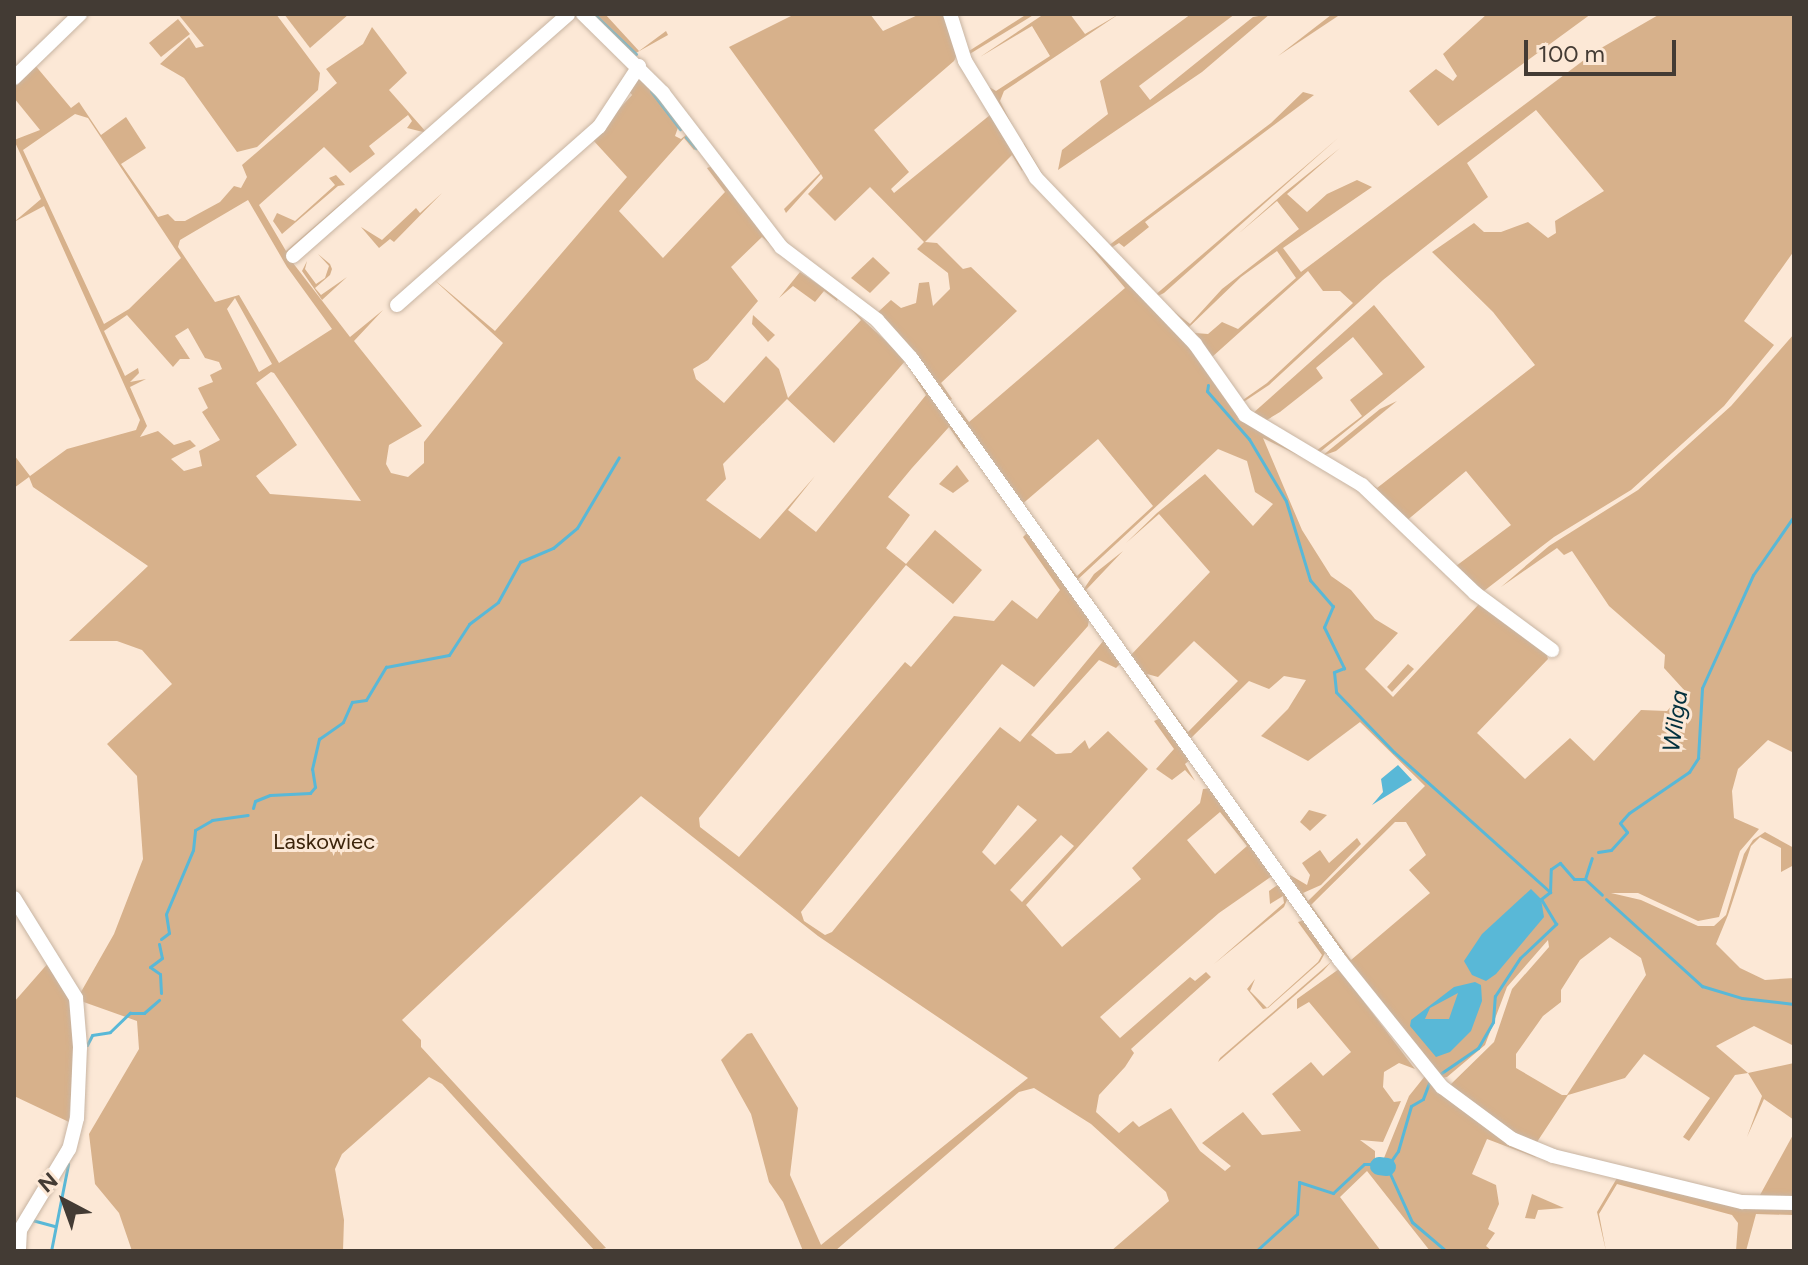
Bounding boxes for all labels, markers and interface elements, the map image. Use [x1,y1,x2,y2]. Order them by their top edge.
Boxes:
scale bar [1528,24,1680,74]
text: 100 m [1538,39,1605,68]
water label: Wilga [1656,688,1694,754]
park label: Laskowiec [273,829,375,855]
north arrow [24,1161,104,1241]
text: N [33,1167,63,1198]

